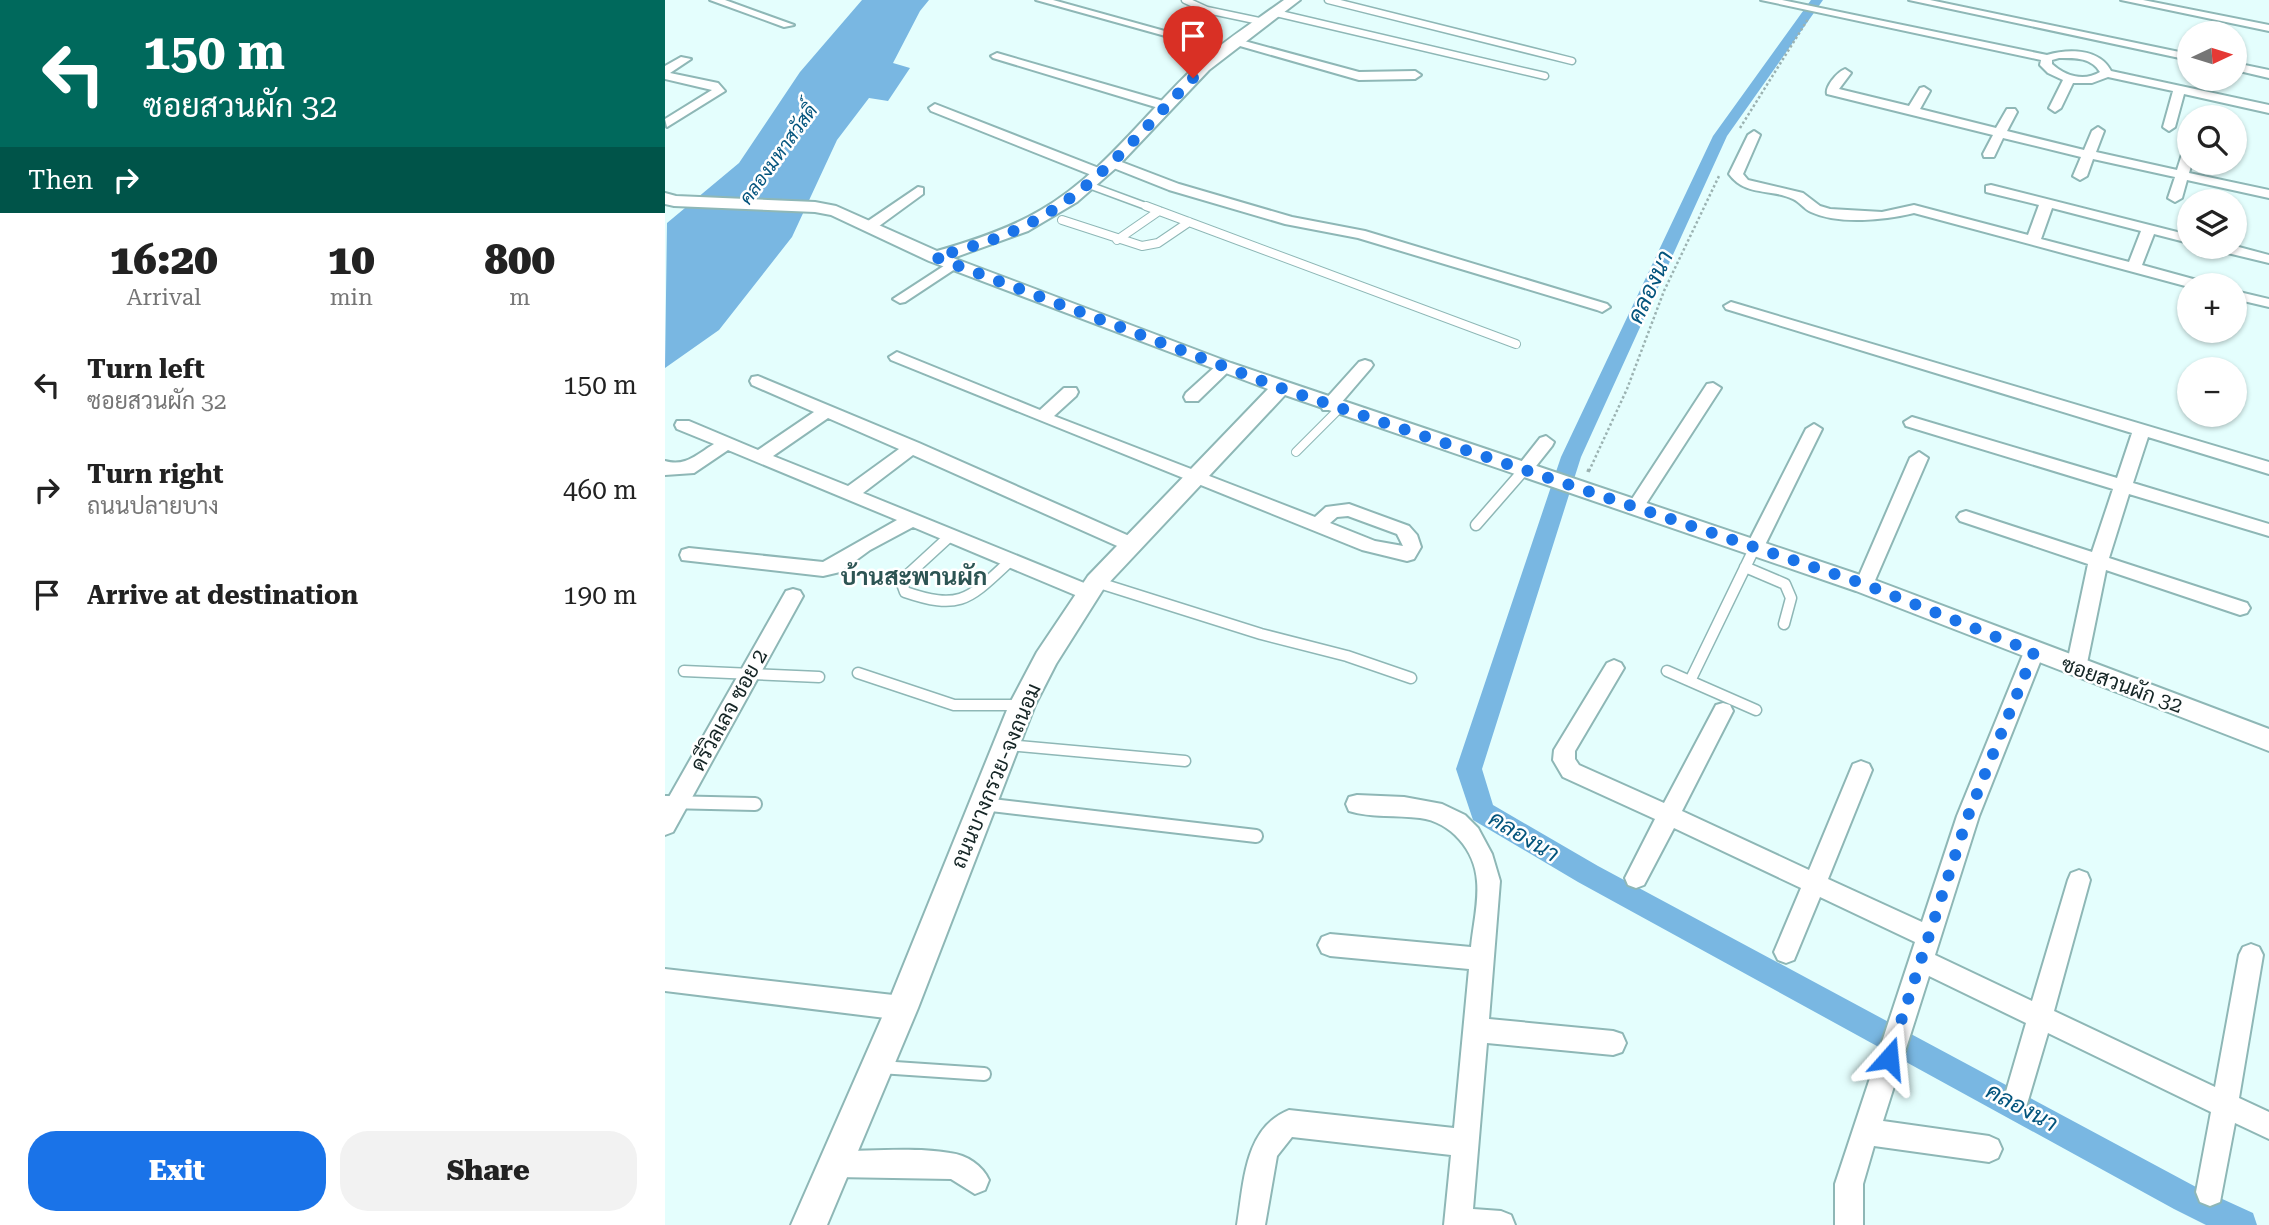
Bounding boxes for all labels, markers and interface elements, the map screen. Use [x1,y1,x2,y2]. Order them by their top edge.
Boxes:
pin [1163,6,1223,78]
icon: arrive [1174,17,1212,55]
north arrow [2177,21,2247,91]
map controls [2177,21,2247,427]
text: 150 m [143,24,285,81]
icon: left [28,28,119,119]
text: ซอยสวนผัก 32 [143,87,337,125]
water label: คลองมหาสวัสดิ์ [729,93,825,209]
button: search [2177,105,2247,175]
icon: right [107,161,145,199]
text: Then [28,165,93,195]
button: layers [2177,189,2247,259]
text: 16:20 [110,235,218,284]
text: 10 [328,235,375,284]
text: 800 [485,235,555,284]
water label: คลองนา [1622,247,1679,328]
button: + [2177,273,2247,343]
text: Arrival [126,284,201,311]
text: min [330,284,373,311]
text: m [509,284,530,311]
text: Turn left [87,354,205,384]
button: − [2177,357,2247,427]
icon: left [28,366,66,404]
text: 150 m [563,370,637,400]
text: ซอยสวนผัก 32 [87,388,227,415]
text: Turn right [87,459,223,489]
icon: right [28,471,66,509]
text: 460 m [563,475,637,505]
text: ถนนปลายบาง [87,493,219,520]
district label: บ้านสะพานผัก [841,561,987,591]
icon: arrive [28,576,66,614]
text: Arrive at destination [87,580,358,610]
text: 190 m [563,580,637,610]
street label: ดรีวิลเลจ ซอย 2 [685,644,772,775]
street label: ซอยสวนผัก 32 [2058,652,2186,718]
street label: ถนนบางกรวย-จงถนอม [946,680,1046,872]
water label: คลองนา [1484,805,1564,868]
position arrow [1852,1021,1926,1095]
water label: คลองนา [1981,1077,2062,1137]
button: Exit [28,1131,326,1211]
button: Share [340,1131,637,1211]

